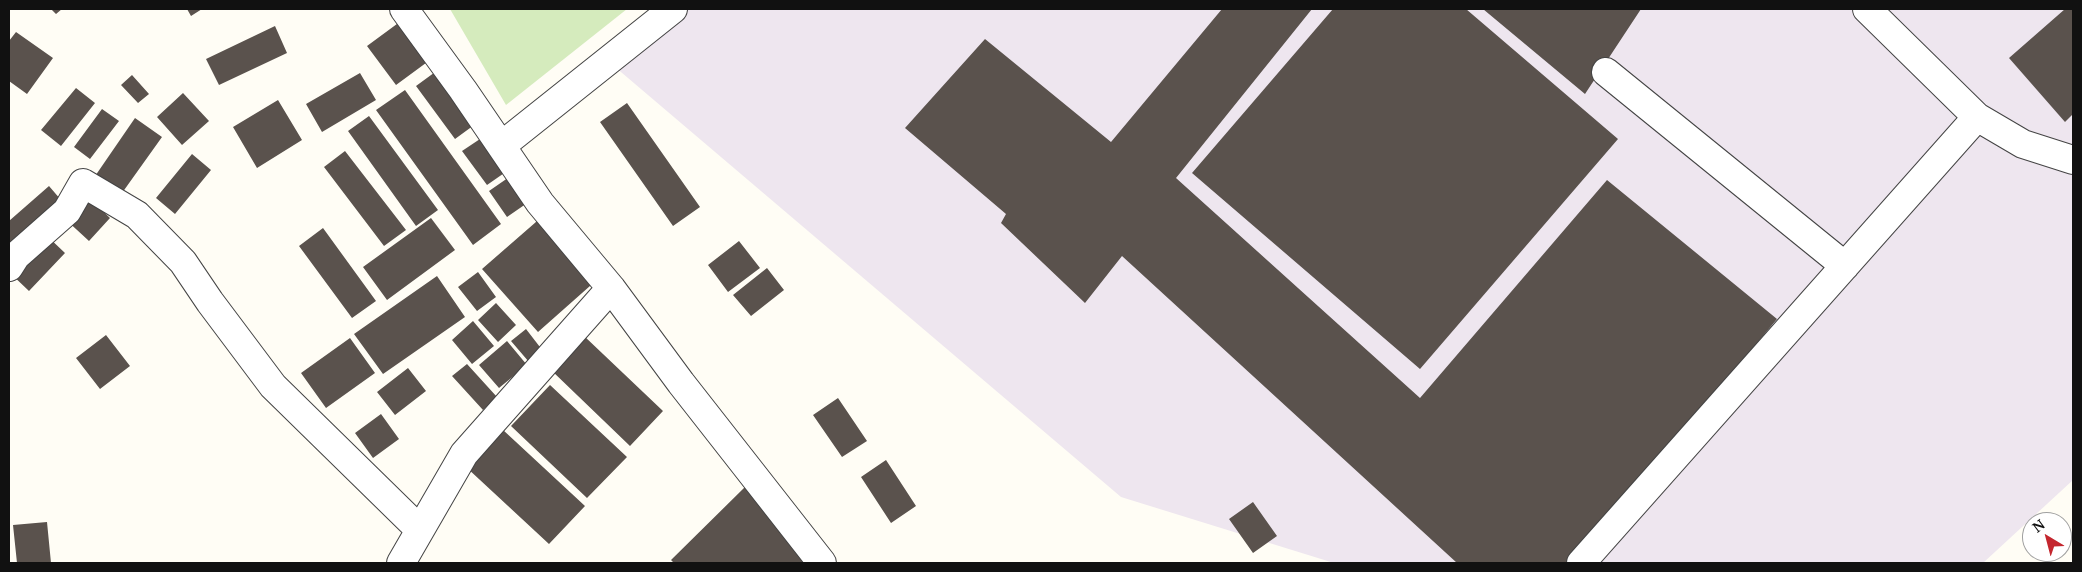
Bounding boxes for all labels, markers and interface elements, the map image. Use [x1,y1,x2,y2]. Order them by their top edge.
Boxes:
north arrow [2022,512,2072,562]
text: N [2028,515,2048,536]

